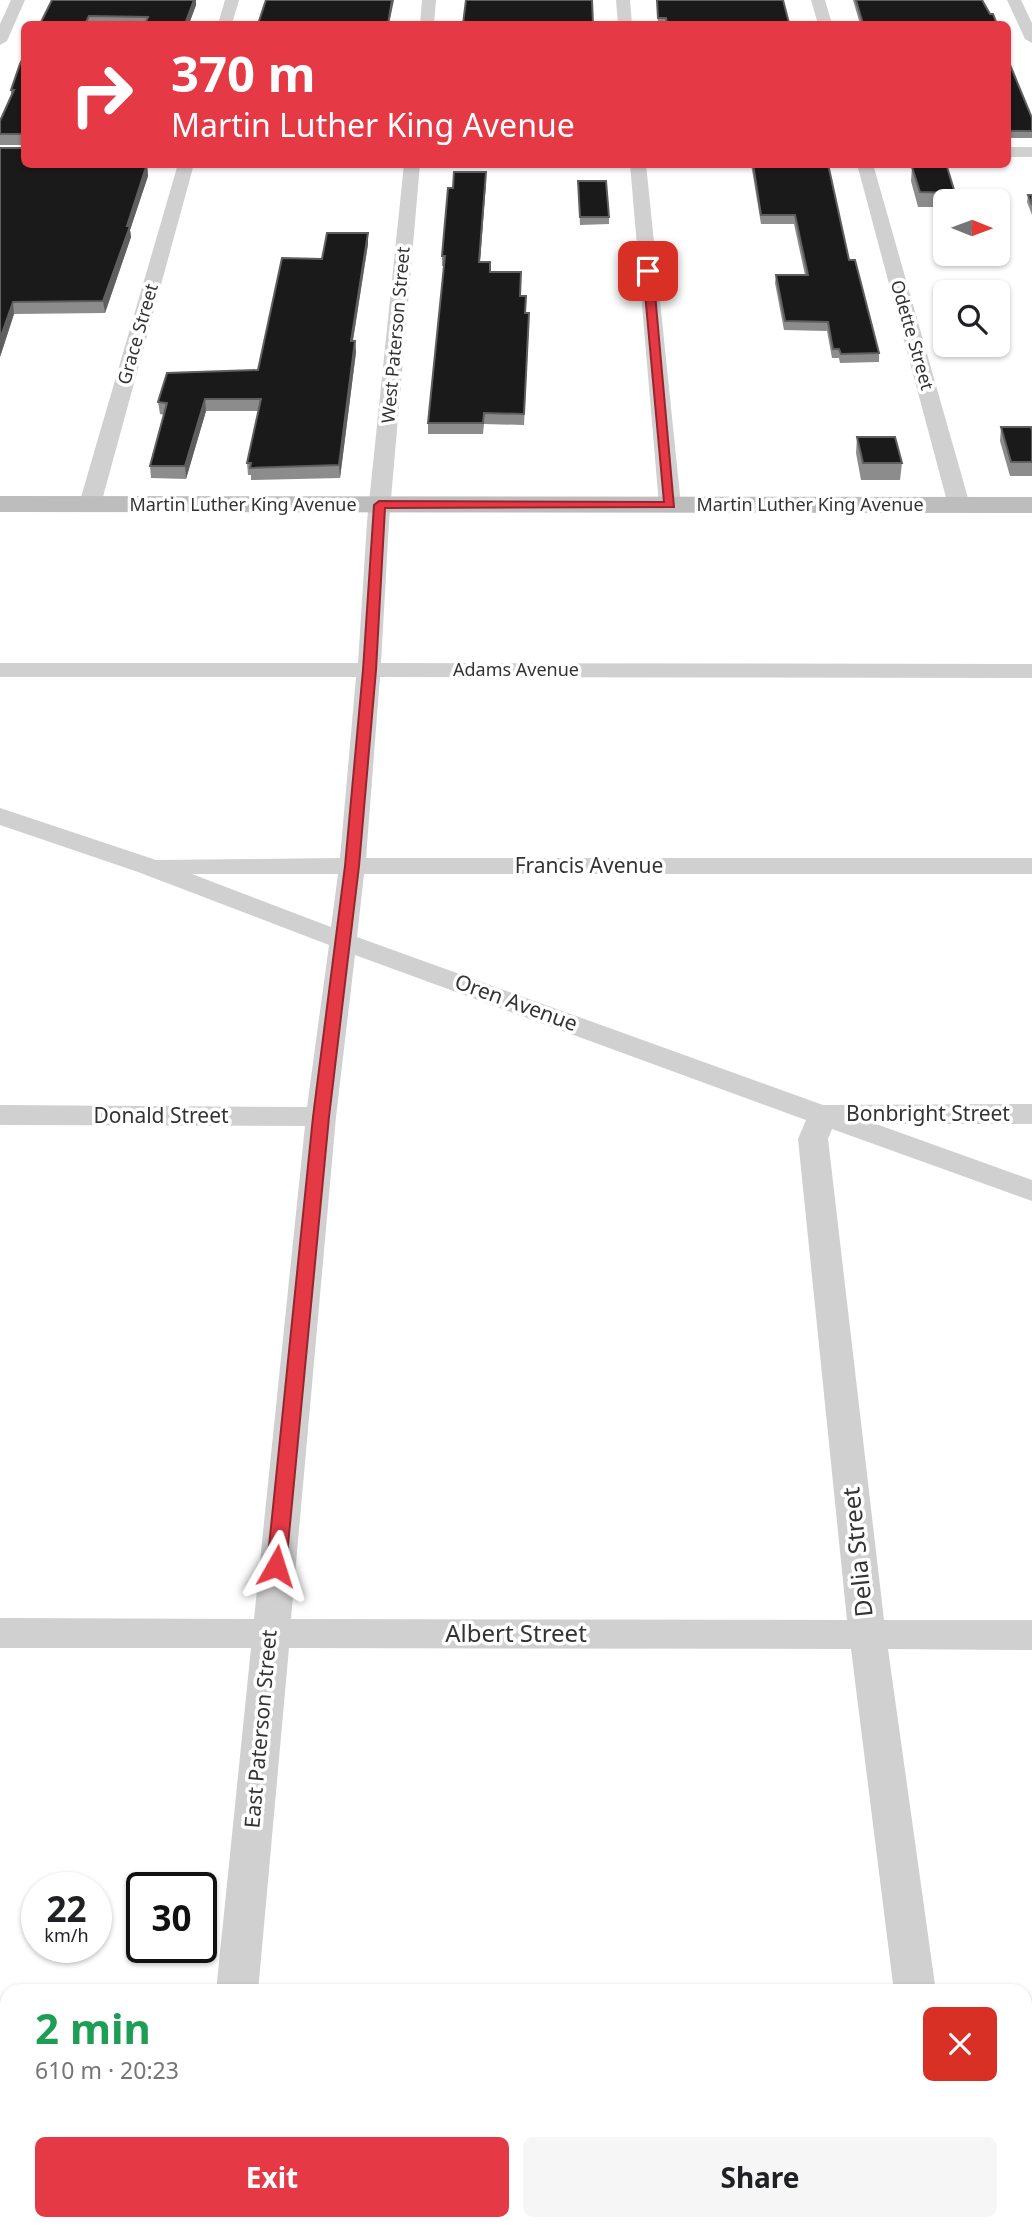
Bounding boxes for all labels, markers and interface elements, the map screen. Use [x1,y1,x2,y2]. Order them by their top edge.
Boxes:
text: 370 m [171,40,316,106]
icon: right [56,49,147,140]
text: Martin Luther King Avenue [171,103,575,146]
north arrow [933,189,1010,266]
map controls [933,189,1010,357]
pin [618,241,678,301]
street label: West Paterson Street [375,245,415,424]
icon: arrive [629,252,667,290]
street label: Odette Street [886,277,940,393]
street label: Grace Street [111,280,163,387]
button: search [933,280,1010,357]
street label: Martin Luther King Avenue [129,492,357,516]
street label: Martin Luther King Avenue [696,492,924,516]
street label: Adams Avenue [453,657,579,681]
street label: Francis Avenue [515,851,663,879]
street label: Oren Avenue [451,967,582,1037]
street label: Bonbright Street [846,1099,1010,1127]
street label: Donald Street [93,1101,229,1129]
street label: Delia Street [833,1485,880,1619]
position arrow [239,1529,313,1603]
street label: Albert Street [445,1616,587,1649]
street label: East Paterson Street [237,1628,283,1829]
speed limit sign: 30 [126,1872,217,1963]
text: 22 [46,1885,87,1932]
text: km/h [44,1923,89,1947]
text: 2 min [35,1999,151,2056]
button: close [923,2007,997,2081]
text: 610 m · 20:23 [35,2054,179,2086]
button: Exit [35,2137,509,2217]
button: Share [523,2137,997,2217]

